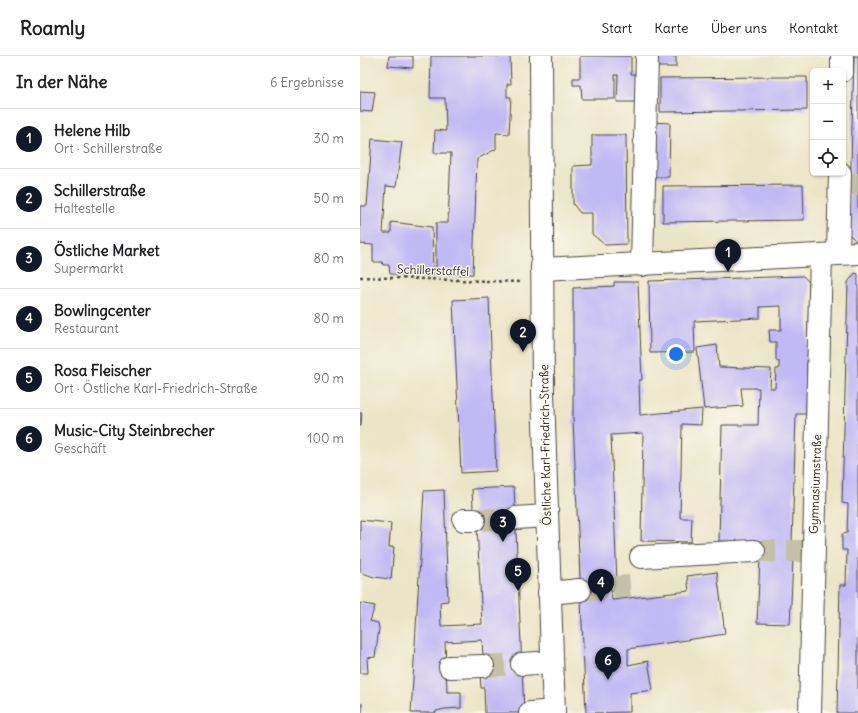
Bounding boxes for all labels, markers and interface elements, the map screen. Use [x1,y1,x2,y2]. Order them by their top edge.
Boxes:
text: Roamly [20,16,85,40]
text: Start [602,19,632,37]
text: Karte [654,19,689,37]
text: Über uns [711,19,767,37]
text: Kontakt [789,19,838,37]
map controls [810,68,846,176]
button: + [810,68,846,104]
text: In der Nähe [16,71,108,93]
text: 6 Ergebnisse [270,74,344,91]
button: − [810,104,846,140]
text: Helene Hilb [54,121,130,140]
text: 1 [26,130,32,147]
text: 30 m [314,130,344,147]
text: Ort · Schillerstraße [54,140,162,157]
button: locate [810,140,846,176]
text: Schillerstraße [54,181,146,200]
text: 2 [25,190,33,207]
text: 50 m [313,190,344,207]
text: Haltestelle [54,200,115,217]
pin: 1 [715,239,741,272]
text: Östliche Market [54,241,160,260]
text: 3 [25,250,33,267]
text: 80 m [313,250,344,267]
text: Supermarkt [54,260,124,277]
street label: Schillerstaffel [397,261,469,279]
text: Bowlingcenter [54,301,151,320]
text: 4 [25,310,33,327]
text: 80 m [313,310,344,327]
pin: 2 [510,319,536,352]
text: Restaurant [54,320,119,337]
your location [666,344,686,364]
text: Rosa Fleischer [54,361,151,380]
street label: Östliche Karl-Friedrich-Straße [536,364,554,526]
text: 5 [25,370,33,387]
text: 90 m [313,370,344,387]
text: Ort · Östliche Karl-Friedrich-Straße [54,380,258,397]
text: Music-City Steinbrecher [54,421,215,440]
text: 6 [25,430,33,447]
text: 100 m [307,430,344,447]
street label: Gymnasiumstraße [806,434,824,534]
text: Geschäft [54,440,106,457]
pin: 3 [490,509,516,542]
pin: 5 [505,558,531,591]
pin: 4 [588,569,614,602]
pin: 6 [595,647,621,680]

